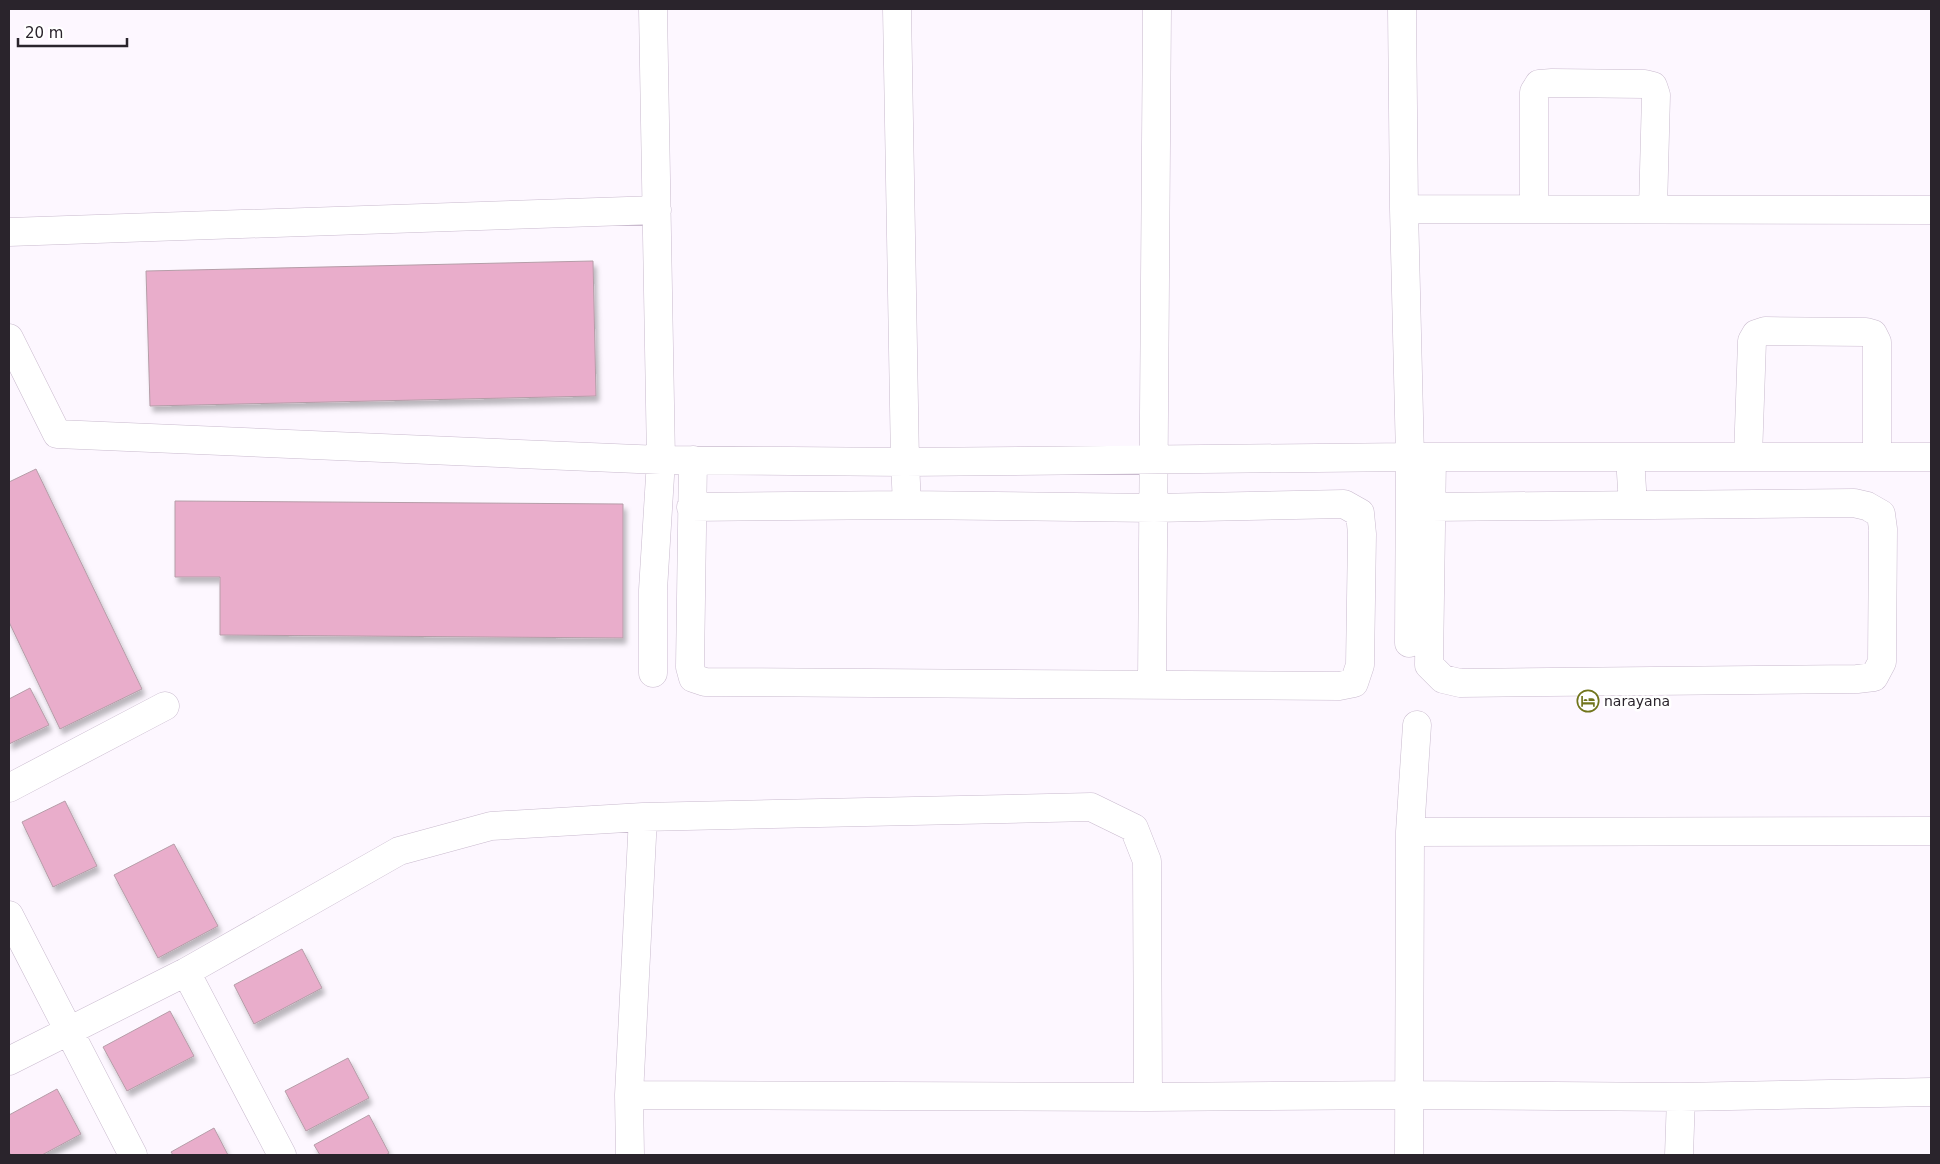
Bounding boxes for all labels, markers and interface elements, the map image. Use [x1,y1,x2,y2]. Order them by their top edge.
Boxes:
scale bar [18,15,126,47]
text: 20 m [25,24,63,42]
hotel icon: narayana [1576,689,1600,713]
place label: narayana [1604,693,1670,709]

